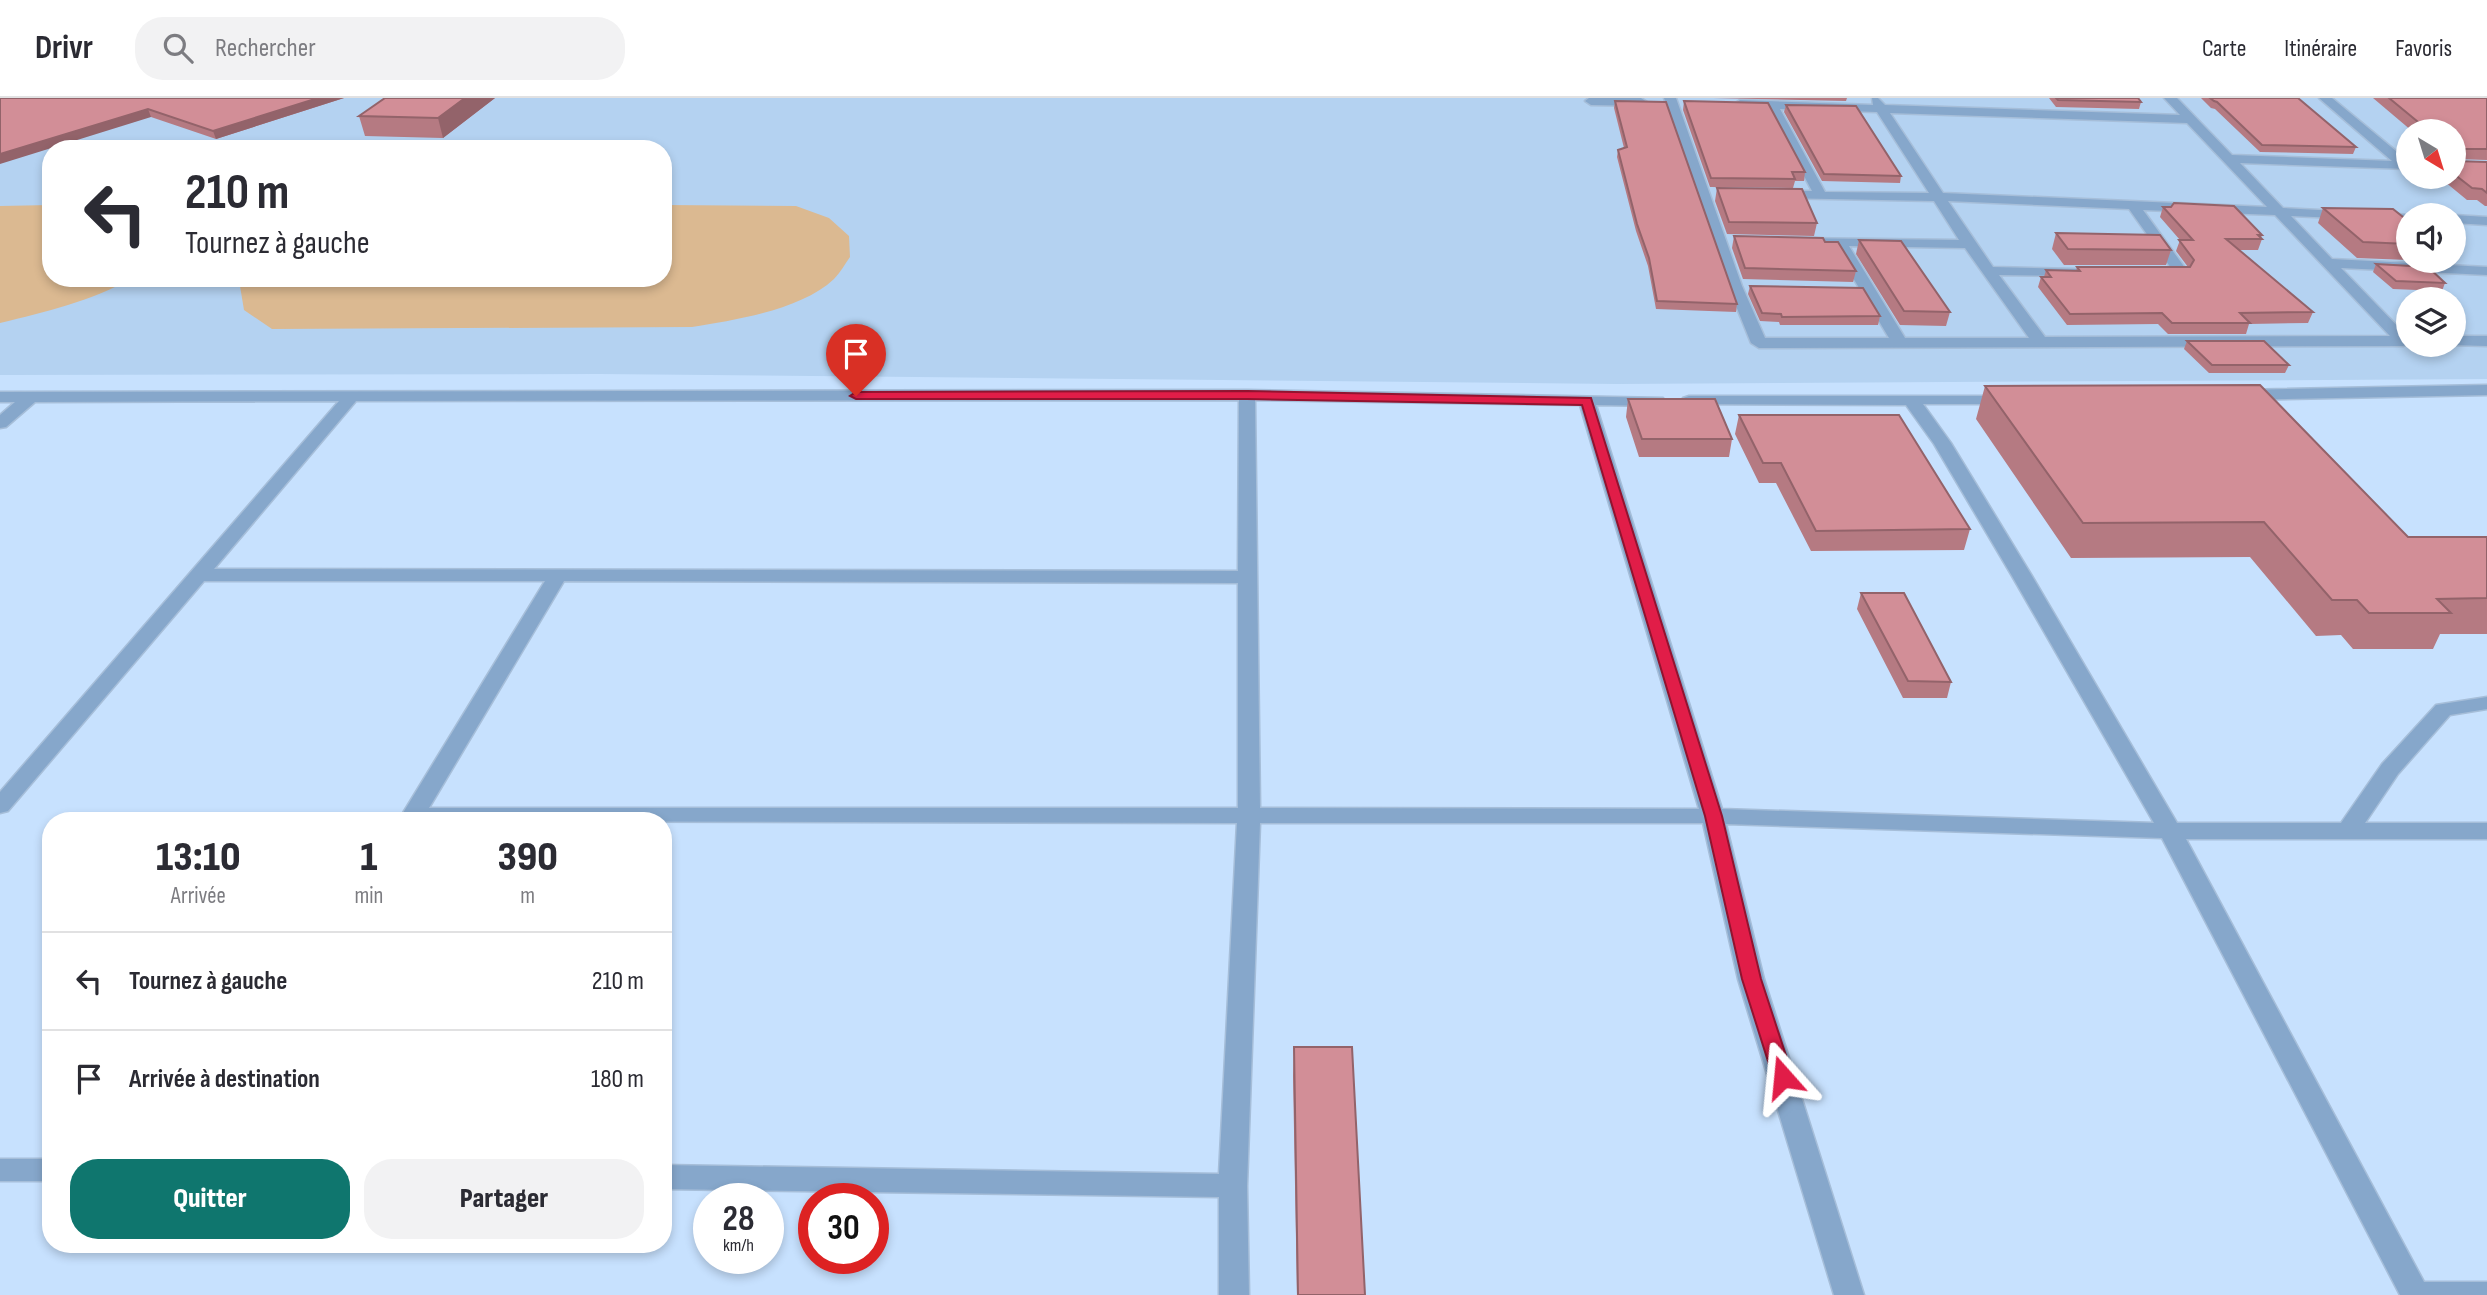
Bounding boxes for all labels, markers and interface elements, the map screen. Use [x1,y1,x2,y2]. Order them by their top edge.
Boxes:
search box [135,17,625,80]
text: Drivr [35,28,93,68]
icon: search [159,29,197,67]
text: Rechercher [215,33,316,64]
text: Carte [2202,34,2246,63]
text: Itinéraire [2284,34,2357,63]
text: Favoris [2395,34,2452,63]
north arrow [2396,119,2466,189]
map controls [2396,119,2466,357]
text: 210 m [185,164,289,223]
icon: left [70,168,161,259]
button: sound [2396,203,2466,273]
text: Tournez à gauche [185,224,370,263]
button: layers [2396,287,2466,357]
pin [826,324,886,396]
icon: arrive [837,335,875,373]
text: 13:10 [156,832,240,883]
text: 1 [360,832,378,883]
text: 390 [497,832,558,883]
text: Arrivée [171,882,226,910]
text: min [355,882,383,910]
text: m [520,882,535,910]
icon: left [70,962,108,1000]
text: Tournez à gauche [129,966,287,997]
text: 210 m [592,966,644,997]
position arrow [1746,1040,1820,1114]
icon: arrive [70,1060,108,1098]
text: Arrivée à destination [129,1064,320,1095]
text: 180 m [591,1064,644,1095]
button: Quitter [70,1159,350,1239]
button: Partager [364,1159,644,1239]
speed limit sign: 30 [798,1183,889,1274]
text: 28 [723,1198,754,1241]
text: km/h [723,1235,754,1256]

